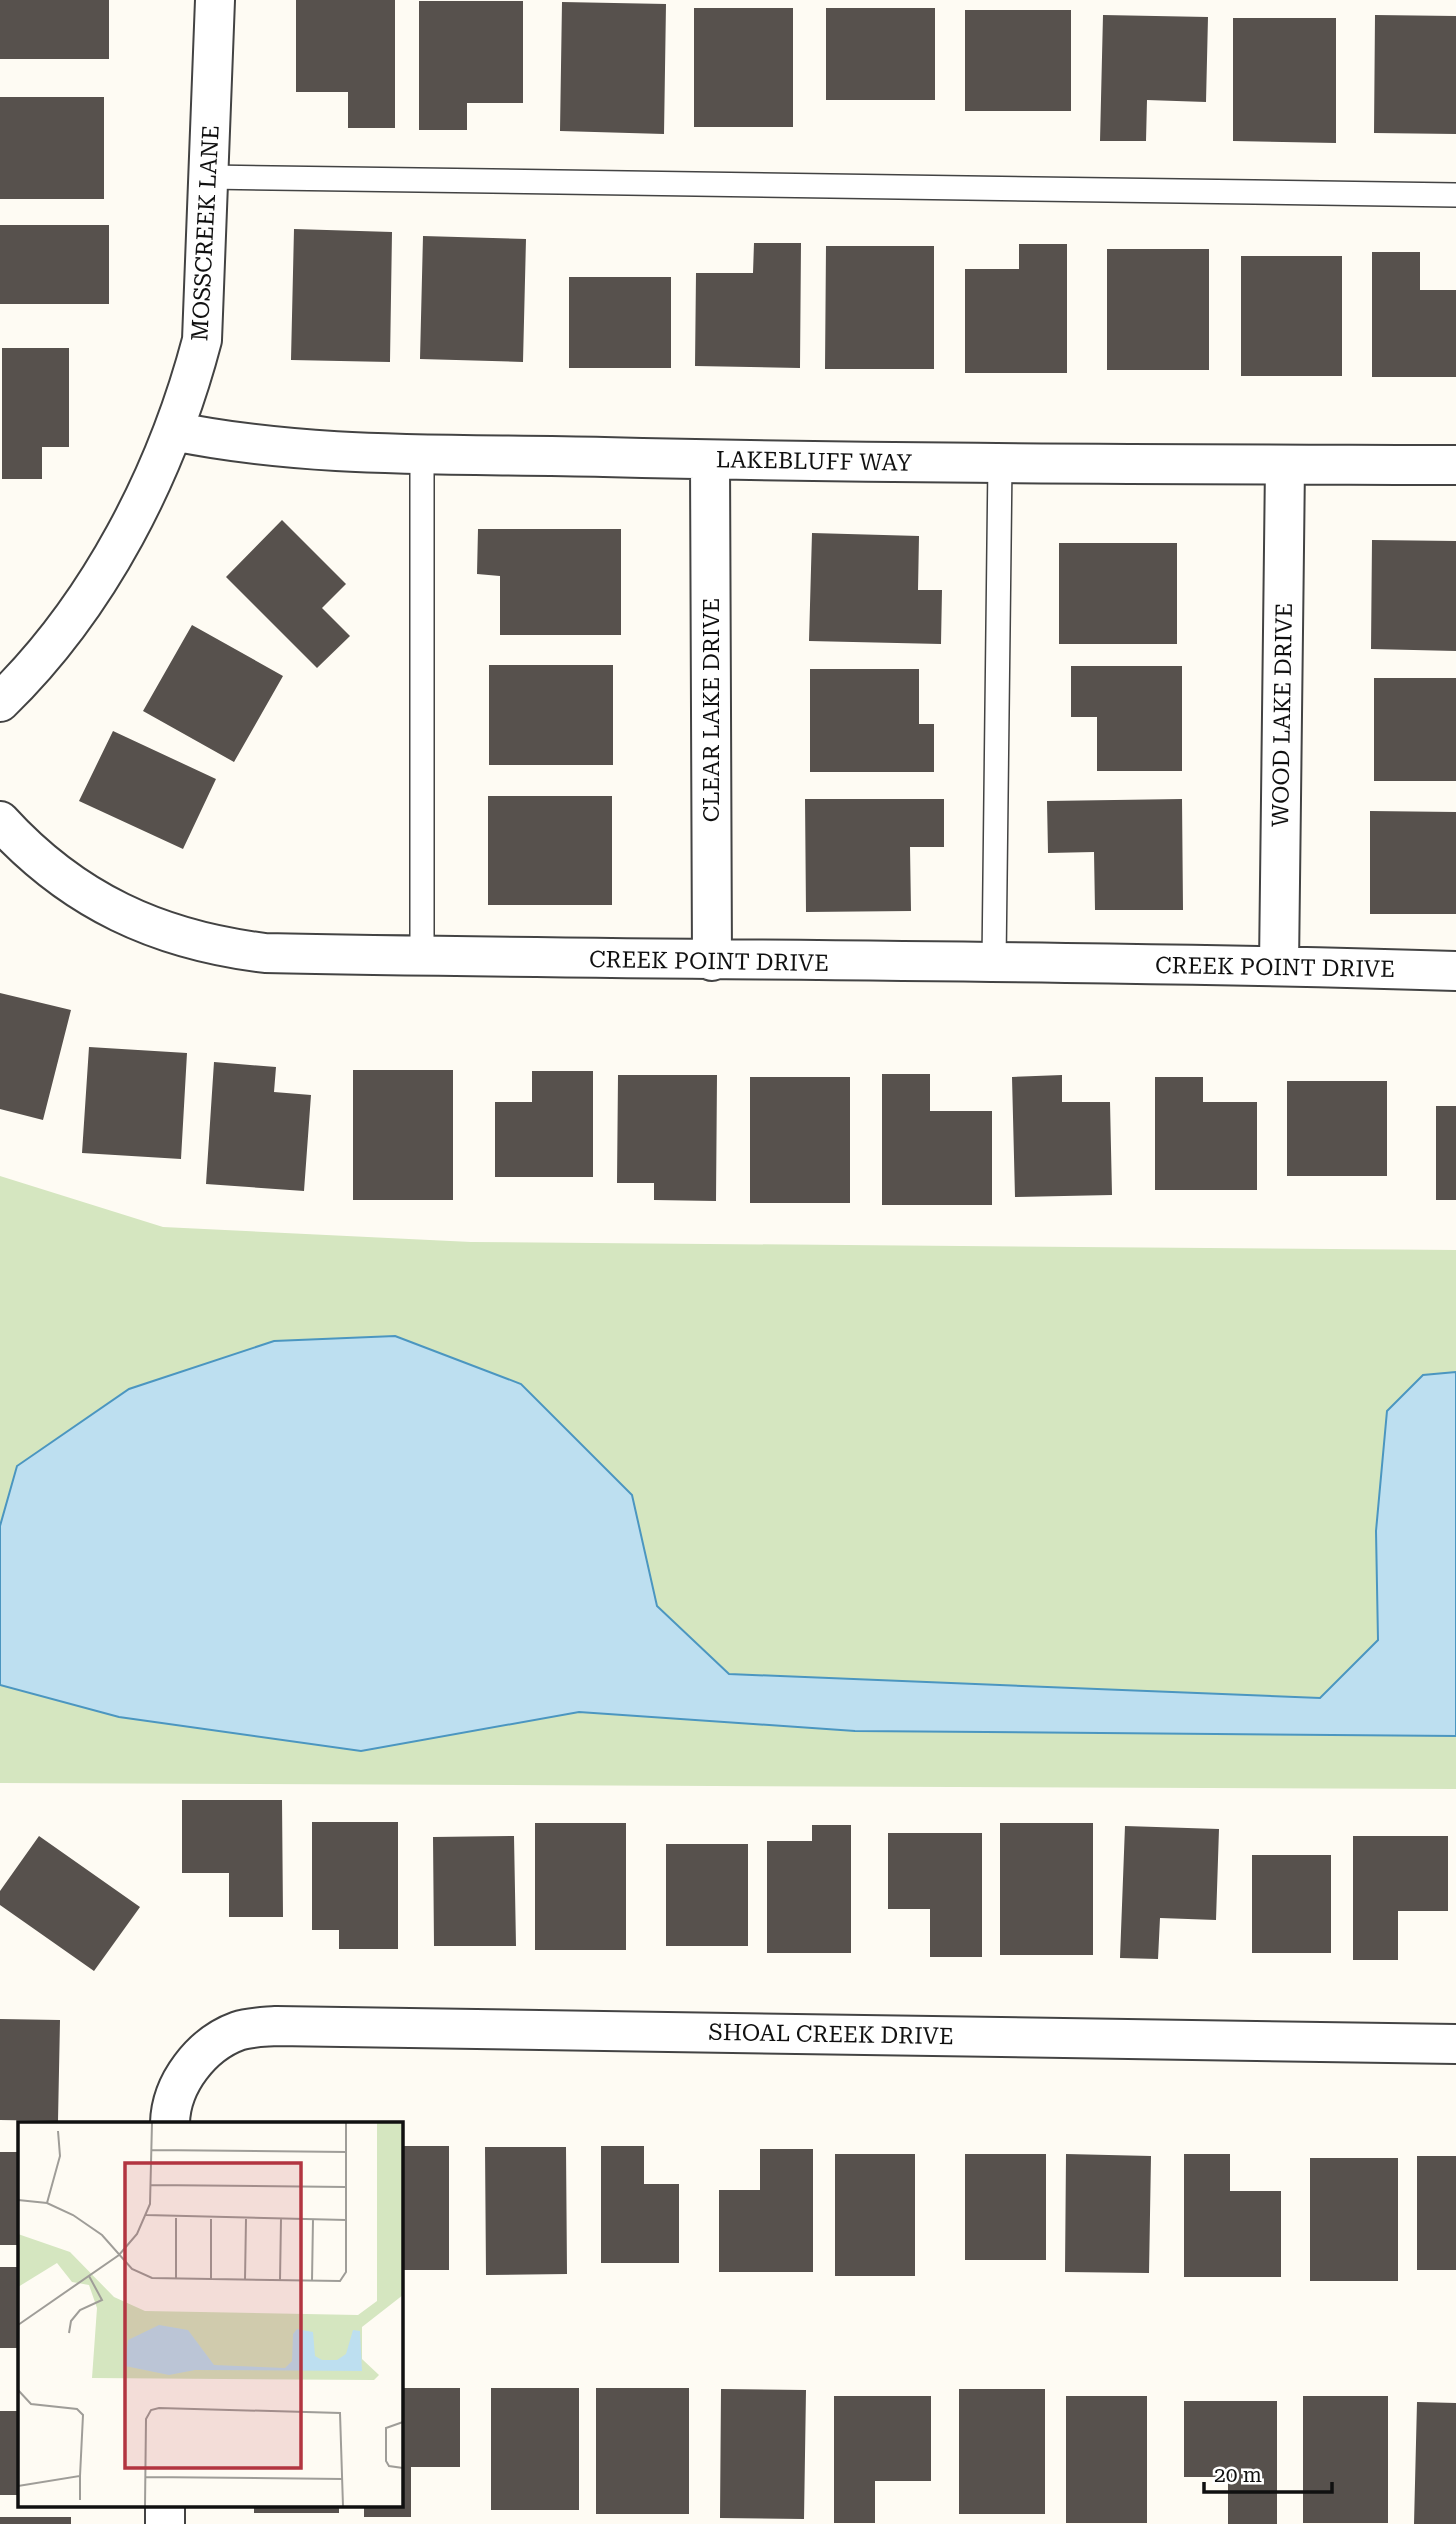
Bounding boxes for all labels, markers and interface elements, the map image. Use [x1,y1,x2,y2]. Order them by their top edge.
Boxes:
street label: MOSSCREEK LANE [186,124,225,342]
street label: LAKEBLUFF WAY [716,446,913,477]
street label: CLEAR LAKE DRIVE [698,598,725,822]
street label: WOOD LAKE DRIVE [1267,603,1298,827]
street label: CREEK POINT DRIVE [589,946,829,977]
street label: CREEK POINT DRIVE [1155,952,1395,983]
street label: SHOAL CREEK DRIVE [708,2019,954,2050]
inset map [18,2122,402,2506]
scale bar [1204,2450,1332,2494]
text: 20 m [1214,2463,1262,2487]

